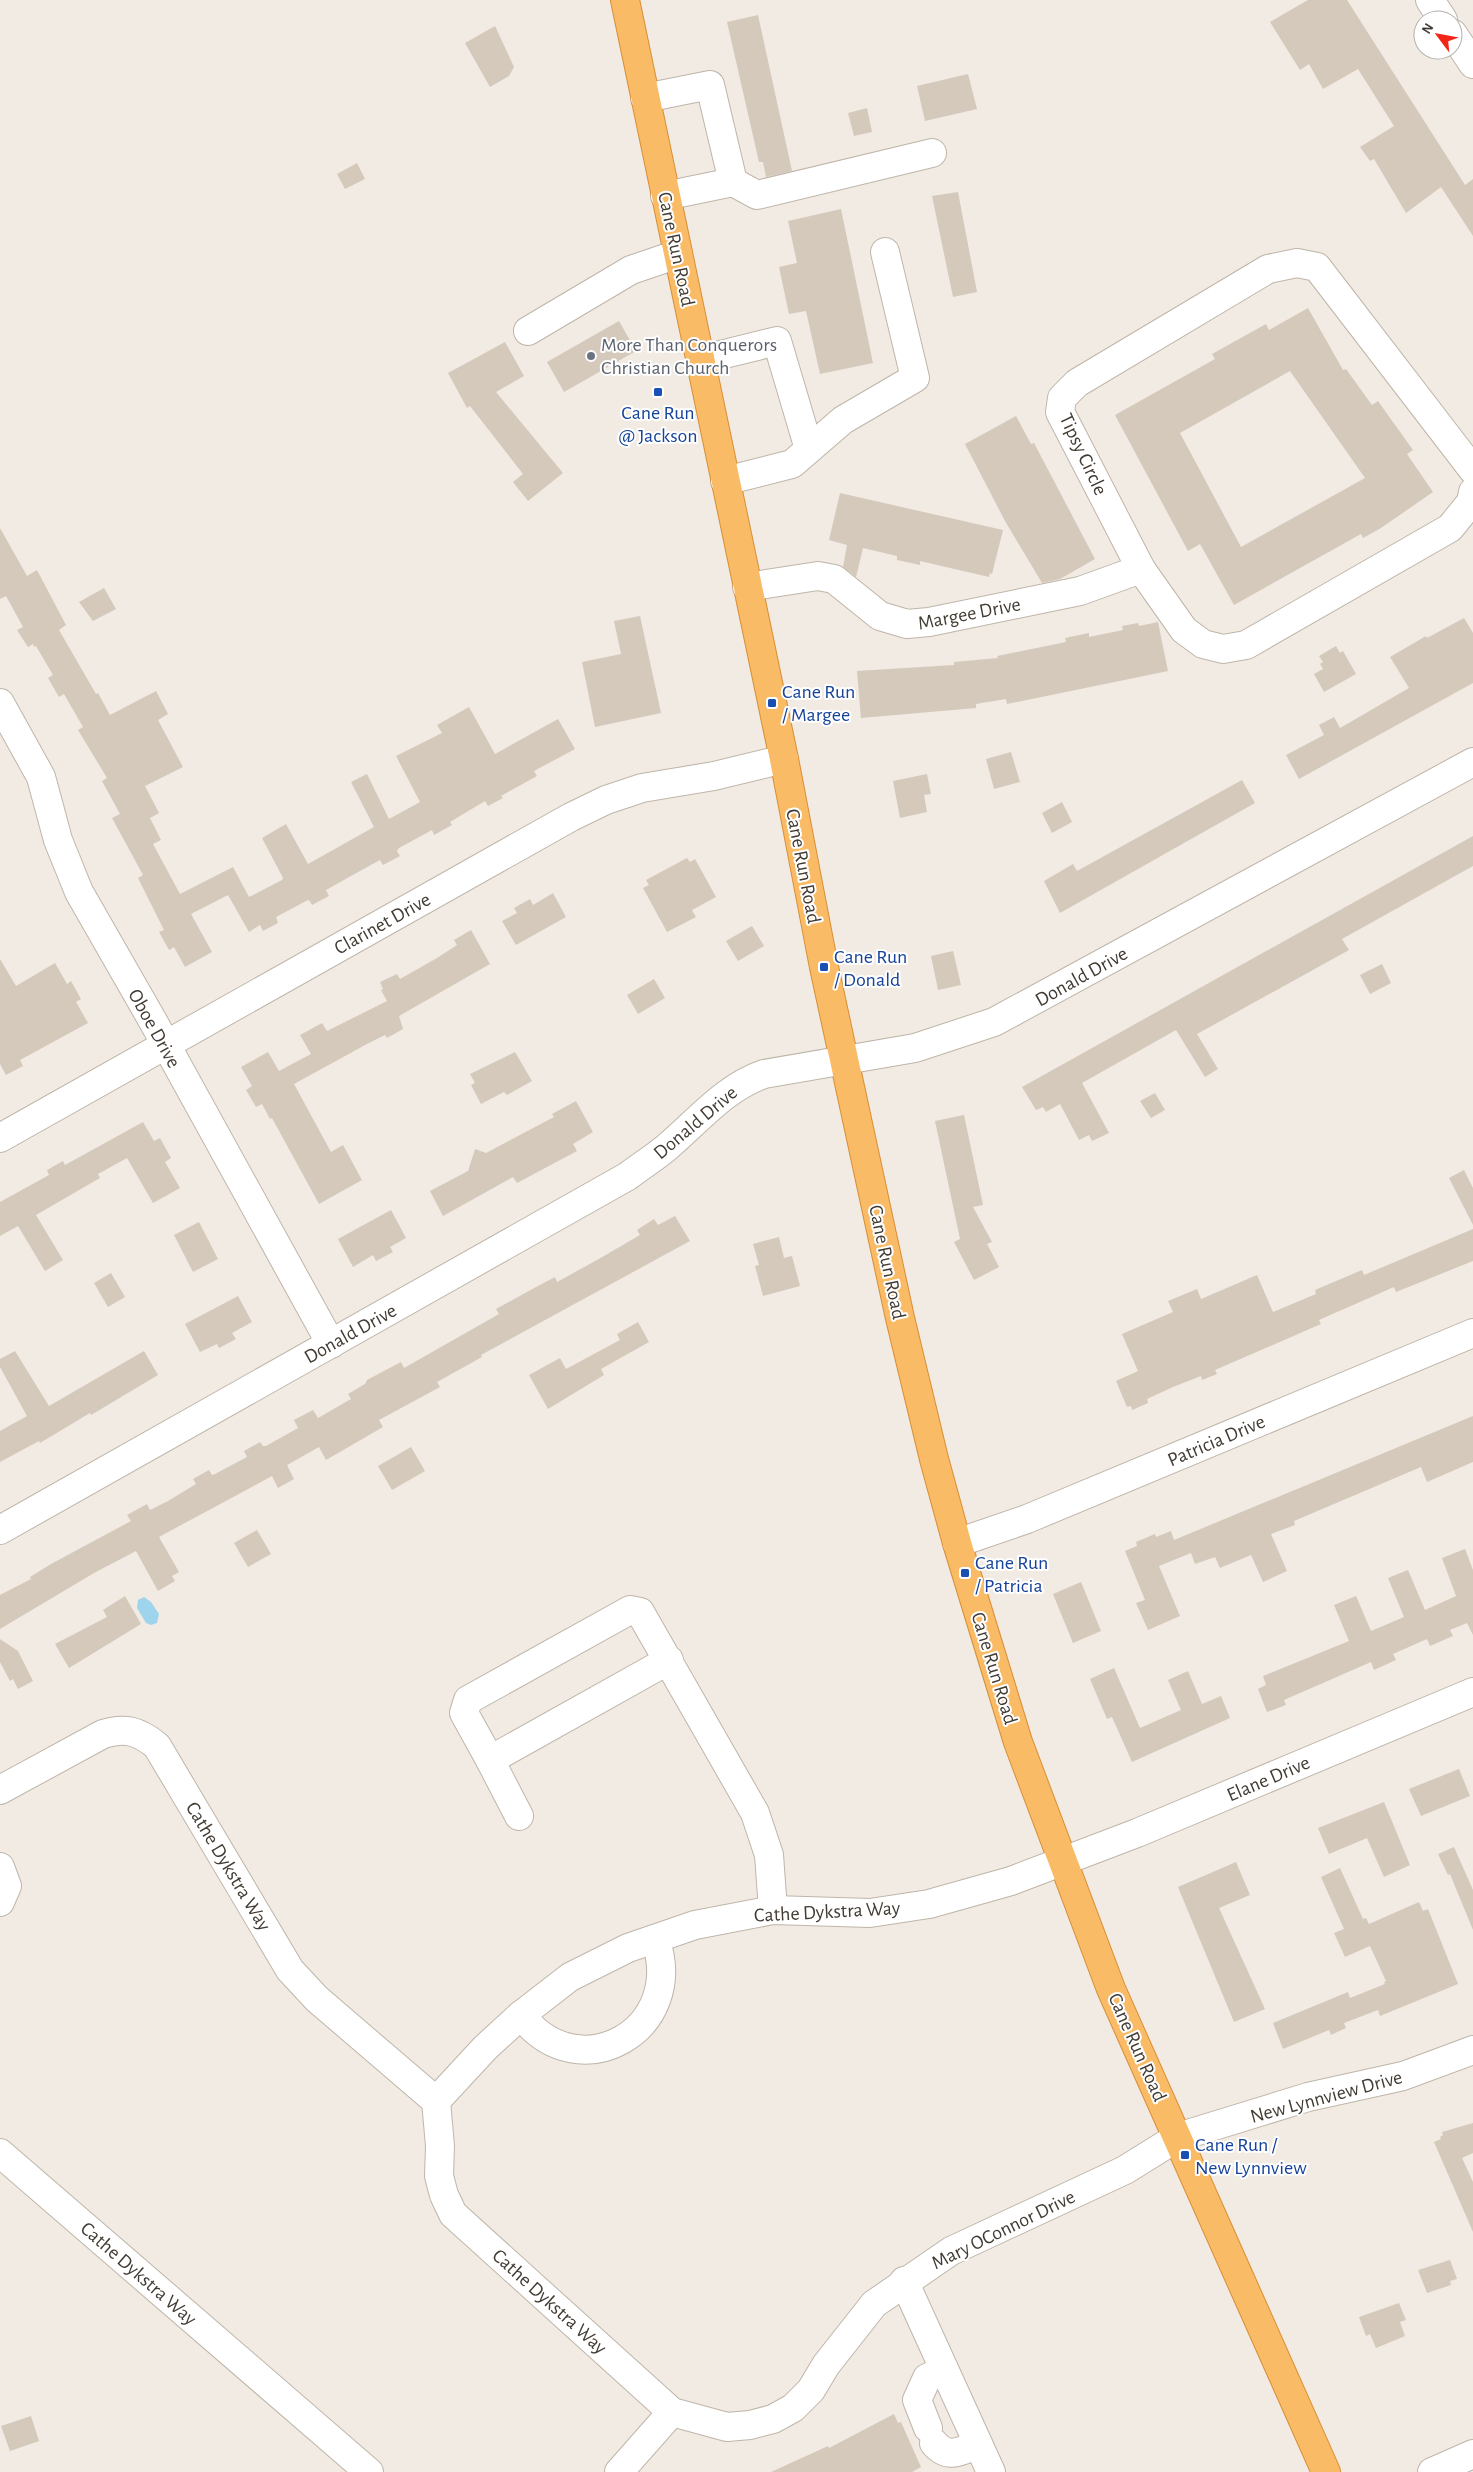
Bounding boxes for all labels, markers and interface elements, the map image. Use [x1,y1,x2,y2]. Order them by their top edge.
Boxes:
north arrow [1413,10,1463,60]
text: N [1419,21,1436,36]
street label: Cane Run Road [654,190,698,308]
place label: More Than Conquerors Christian Church [601,335,777,378]
marker: More Than Conquerors Christian Church [585,350,597,362]
marker: Cane Run @ Jackson [652,386,664,398]
place label: Cane Run @ Jackson [619,403,697,446]
street label: Tipsy Circle [1056,410,1111,498]
street label: Margee Drive [916,594,1022,634]
place label: Cane Run / Margee [782,682,855,725]
marker: Cane Run / Margee [766,697,778,709]
street label: Cane Run Road [782,807,824,925]
street label: Clarinet Drive [331,889,434,958]
street label: Donald Drive [1032,943,1131,1010]
place label: Cane Run / Donald [834,947,907,990]
marker: Cane Run / Donald [818,961,830,973]
street label: Oboe Drive [124,986,184,1071]
street label: Donald Drive [650,1082,741,1163]
street label: Cane Run Road [865,1203,909,1321]
street label: Donald Drive [301,1300,400,1367]
street label: Patricia Drive [1165,1411,1268,1470]
place label: Cane Run / Patricia [975,1553,1048,1596]
marker: Cane Run / Patricia [959,1567,971,1579]
street label: Cane Run Road [967,1610,1021,1727]
street label: Elane Drive [1224,1753,1313,1805]
street label: Cathe Dykstra Way [182,1799,275,1935]
street label: Cathe Dykstra Way [753,1898,901,1926]
street label: Cane Run Road [1104,1990,1170,2105]
street label: New Lynnview Drive [1248,2067,1404,2127]
place label: Cane Run / New Lynnview [1195,2135,1307,2178]
marker: Cane Run / New Lynnview [1179,2149,1191,2161]
street label: Mary OConnor Drive [929,2187,1078,2273]
street label: Cathe Dykstra Way [77,2218,200,2330]
street label: Cathe Dykstra Way [488,2245,611,2358]

